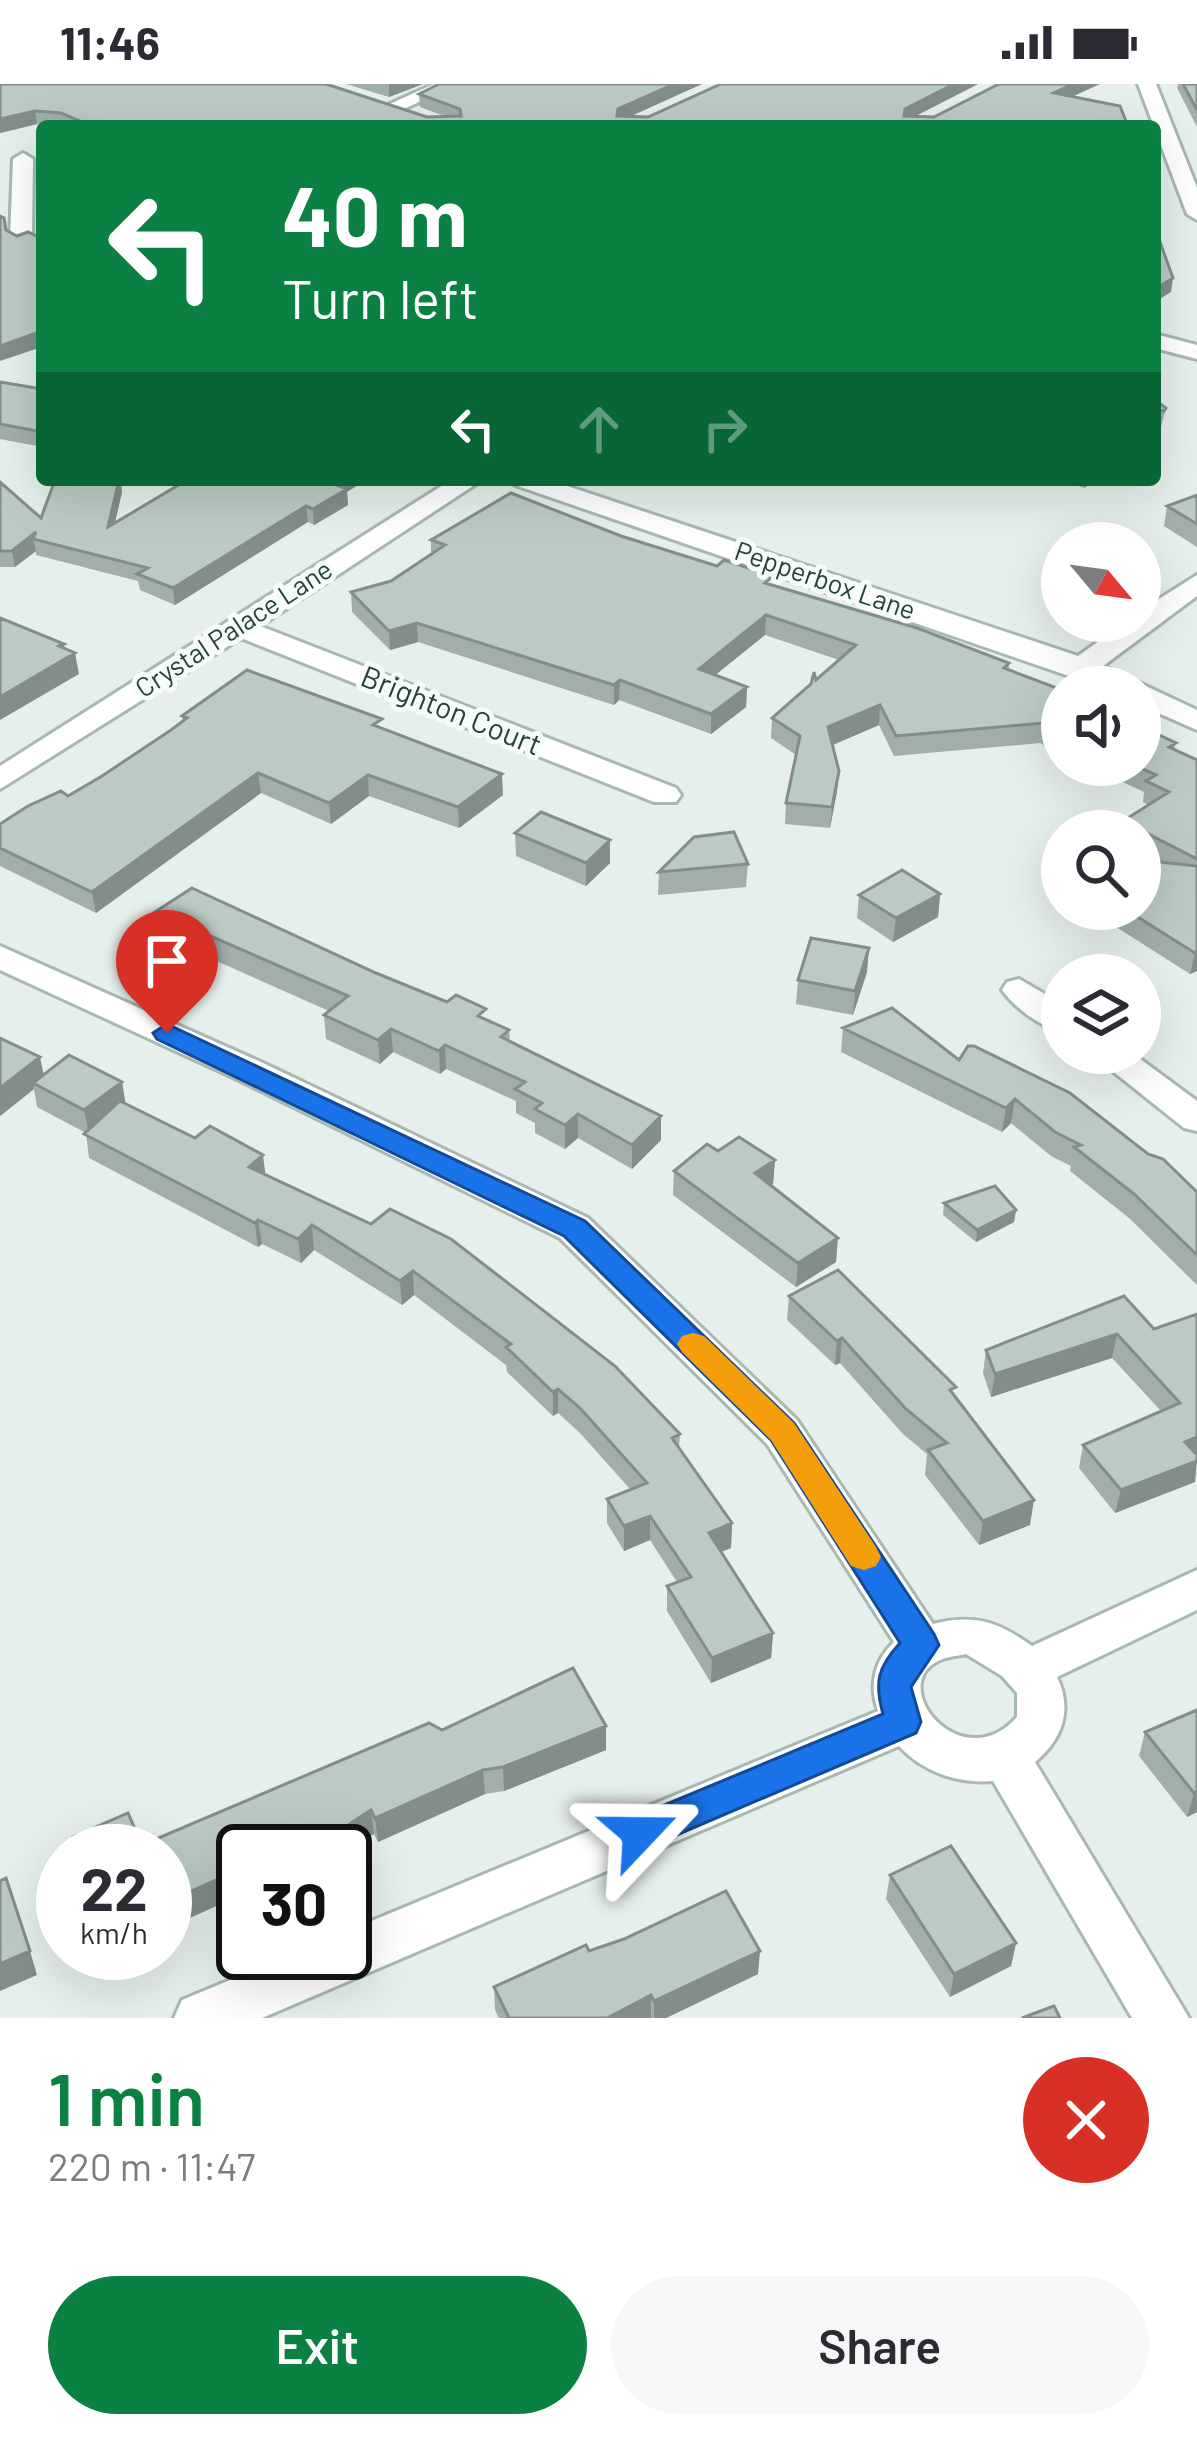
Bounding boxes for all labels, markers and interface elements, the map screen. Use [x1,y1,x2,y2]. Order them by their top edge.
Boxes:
text: 11:46 [60,15,160,69]
text: 40 m [282,163,468,264]
icon: left [84,168,240,324]
text: Turn left [282,265,479,330]
icon: left [440,396,506,462]
icon: ahead [566,396,632,462]
icon: right [692,396,758,462]
north arrow [1041,522,1161,642]
map controls [1041,522,1161,1074]
street label: Pepperbox Lane [731,533,920,625]
street label: Crystal Palace Lane [129,552,337,703]
street label: Brighton Court [356,657,547,762]
button: sound [1041,666,1161,786]
button: search [1041,810,1161,930]
pin [116,910,218,1033]
icon: arrive [134,928,200,994]
button: layers [1041,954,1161,1074]
position arrow [577,1770,703,1896]
speed limit sign: 30 [216,1824,372,1980]
text: 22 [80,1851,148,1923]
text: km/h [80,1914,148,1950]
text: 1 min [48,2054,205,2140]
button: close [1023,2057,1149,2183]
text: 220 m · 11:47 [48,2142,255,2189]
button: Exit [48,2276,587,2414]
button: Share [611,2276,1149,2414]

